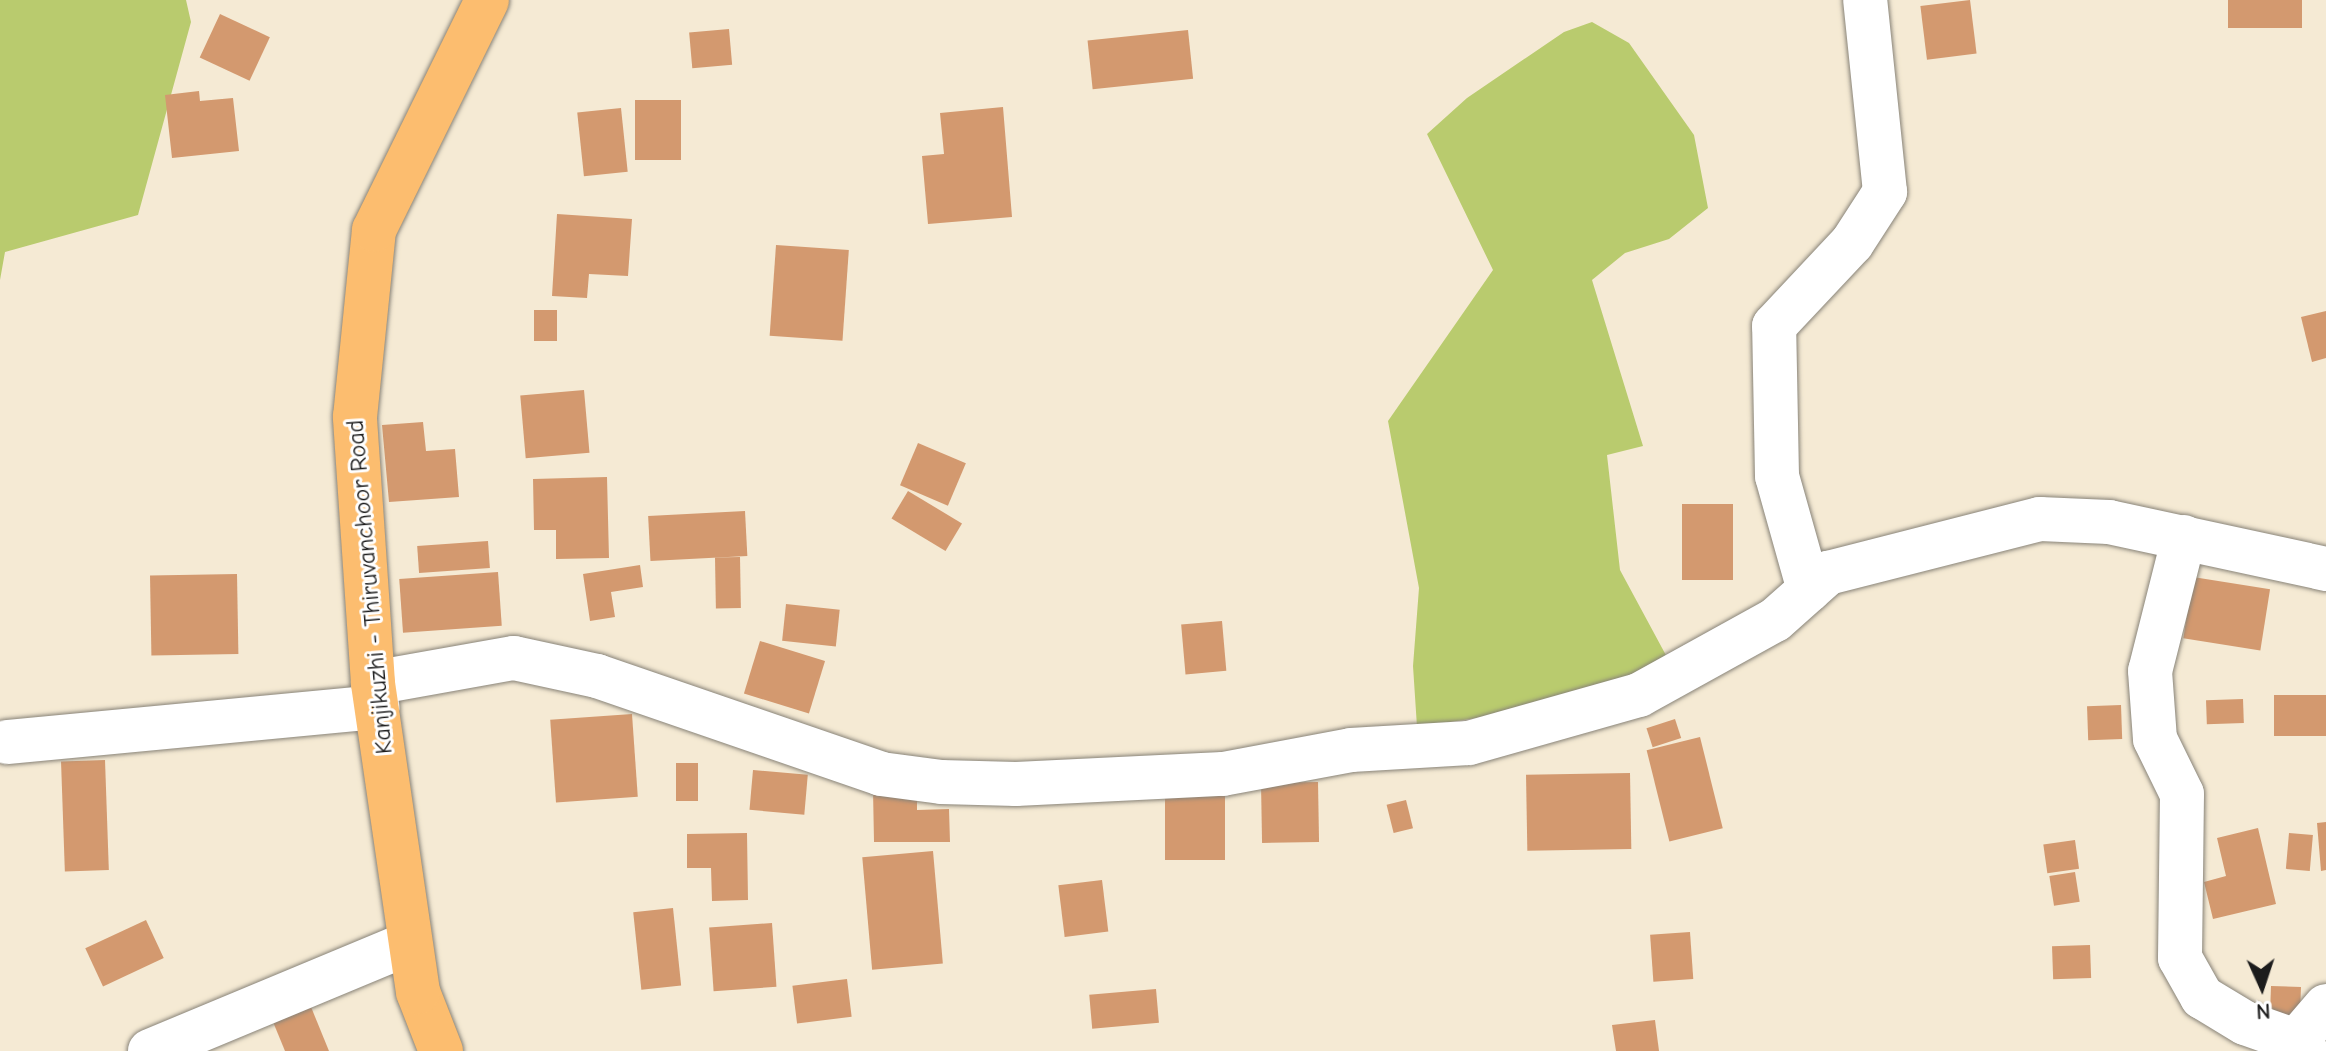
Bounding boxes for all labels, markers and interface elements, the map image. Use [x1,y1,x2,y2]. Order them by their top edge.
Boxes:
street label: Kanjikuzhi - Thiruvanchoor Road [341,419,399,755]
north arrow [2222,947,2302,1027]
text: N [2255,998,2271,1024]

